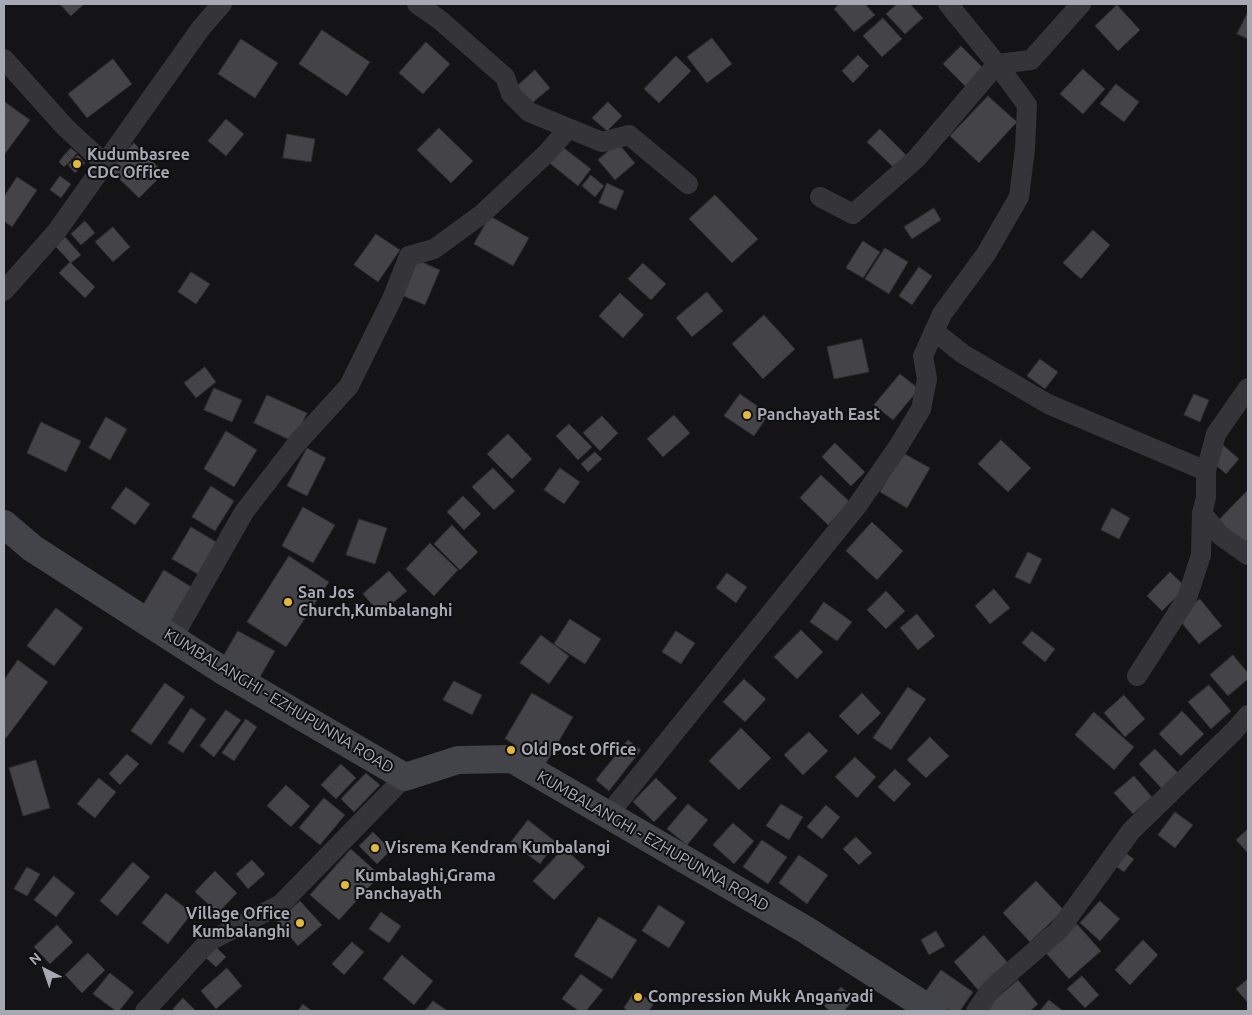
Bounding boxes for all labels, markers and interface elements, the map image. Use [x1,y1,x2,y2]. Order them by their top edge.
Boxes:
place label: Kudumbasree CDC Office [87,145,190,183]
marker: Kudumbasree CDC Office [71,158,83,170]
place label: Panchayath East [757,405,880,425]
marker: Panchayath East [741,409,753,421]
place label: San Jos Church,Kumbalanghi [298,583,453,621]
marker: San Jos Church,Kumbalanghi [282,596,294,608]
street label: KUMBALANGHI - EZHUPUNNA ROAD [161,625,397,777]
place label: Old Post Office [521,740,636,760]
marker: Old Post Office [505,744,517,756]
street label: KUMBALANGHI - EZHUPUNNA ROAD [534,766,772,916]
place label: Visrema Kendram Kumbalangi [385,838,610,858]
marker: Visrema Kendram Kumbalangi [369,842,381,854]
place label: Kumbalaghi,Grama Panchayath [355,866,496,904]
marker: Kumbalaghi,Grama Panchayath [339,879,351,891]
place label: Village Office Kumbalanghi [186,904,290,942]
marker: Village Office Kumbalanghi [294,917,306,929]
north arrow [20,945,70,995]
text: N [26,949,44,968]
place label: Compression Mukk Anganvadi [648,987,873,1007]
marker: Compression Mukk Anganvadi [632,991,644,1003]

